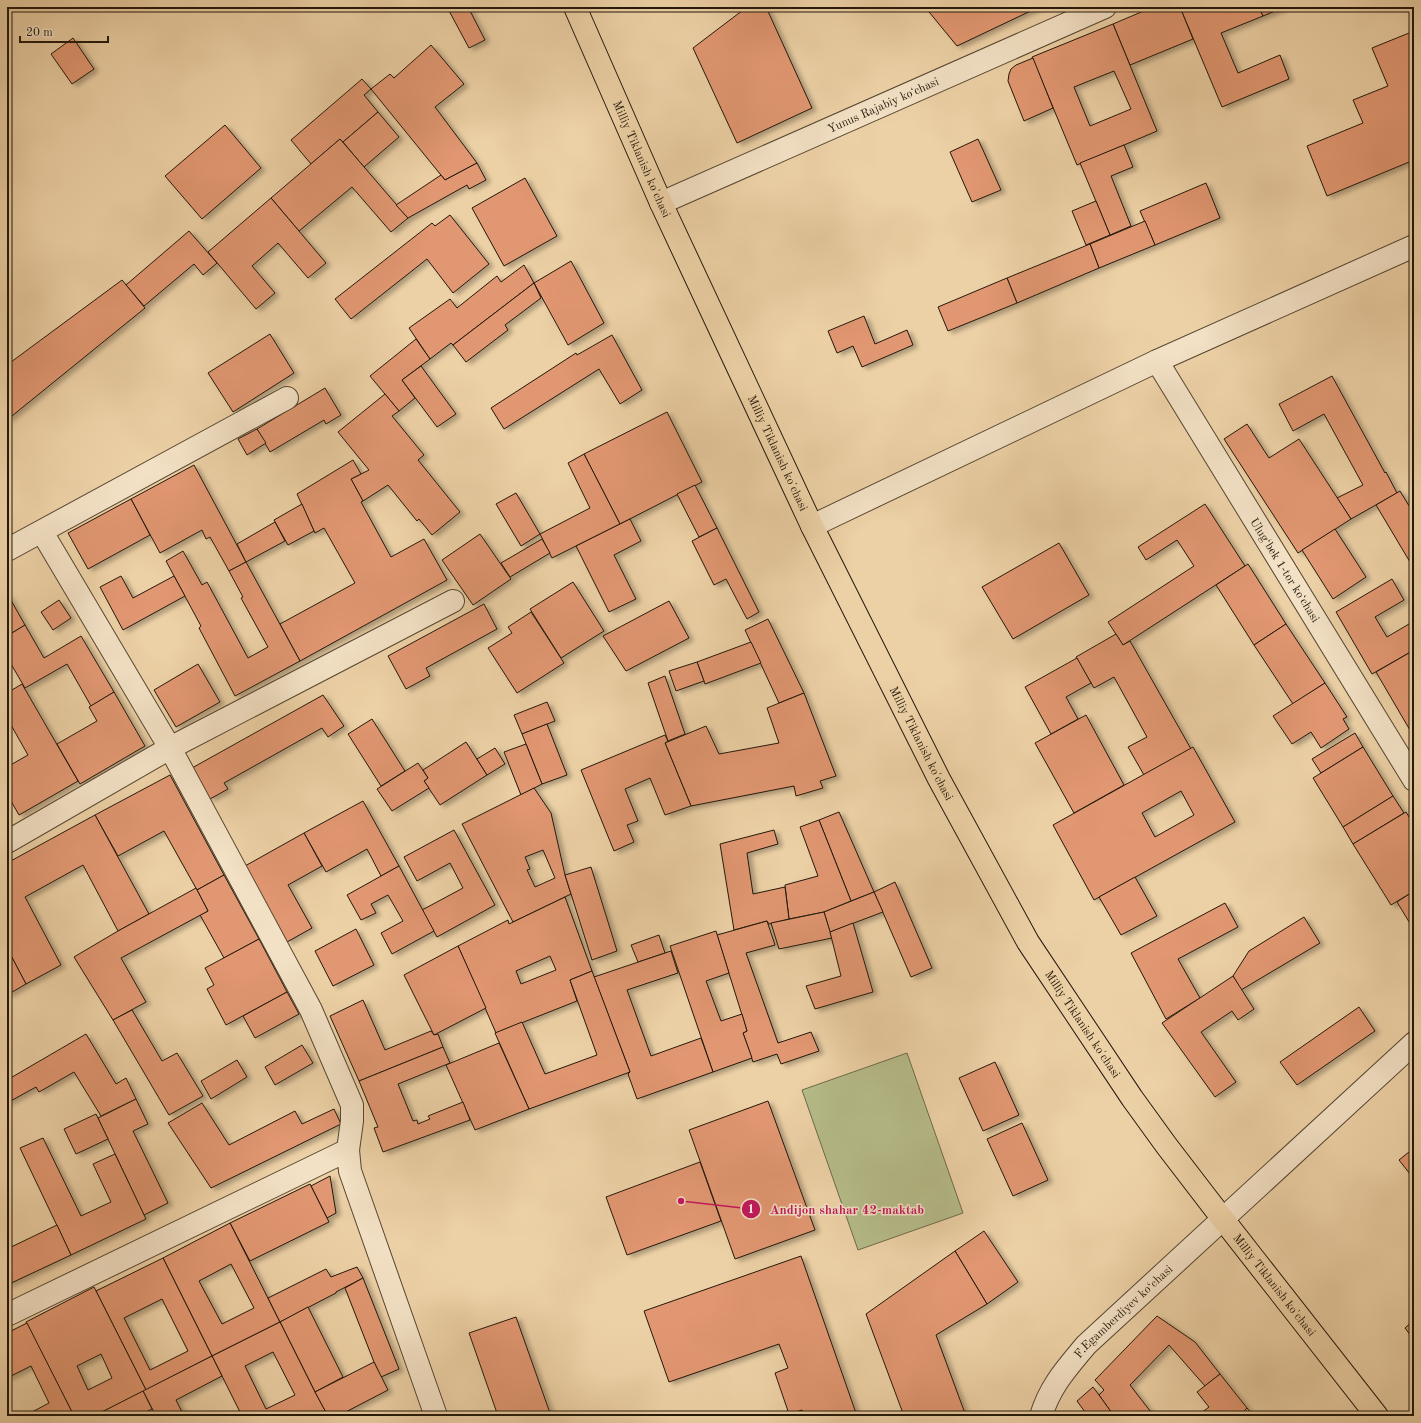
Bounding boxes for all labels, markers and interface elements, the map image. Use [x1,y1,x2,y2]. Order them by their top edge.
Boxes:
scale bar [20,18,108,44]
text: 20 m [26,27,53,39]
street label: Yunus Rajabiy koʻchasi [826,75,941,136]
street label: Milliy Tiklanish ko'chasi [610,99,672,220]
street label: Milliy Tiklanish ko'chasi [745,394,809,513]
street label: Ulug‘bek 1-tor koʻchasi [1247,516,1322,625]
street label: Milliy Tiklanish ko'chasi [887,685,955,803]
street label: Milliy Tiklanish ko'chasi [1042,969,1122,1080]
callout: Andijon shahar 42-maktab [741,1196,932,1221]
text: 1 [748,1204,754,1216]
text: Andijon shahar 42-maktab [770,1204,924,1217]
street label: Milliy Tiklanish ko'chasi [1230,1232,1317,1339]
street label: F.Egamberdiyev kо‘chasi [1073,1263,1175,1361]

